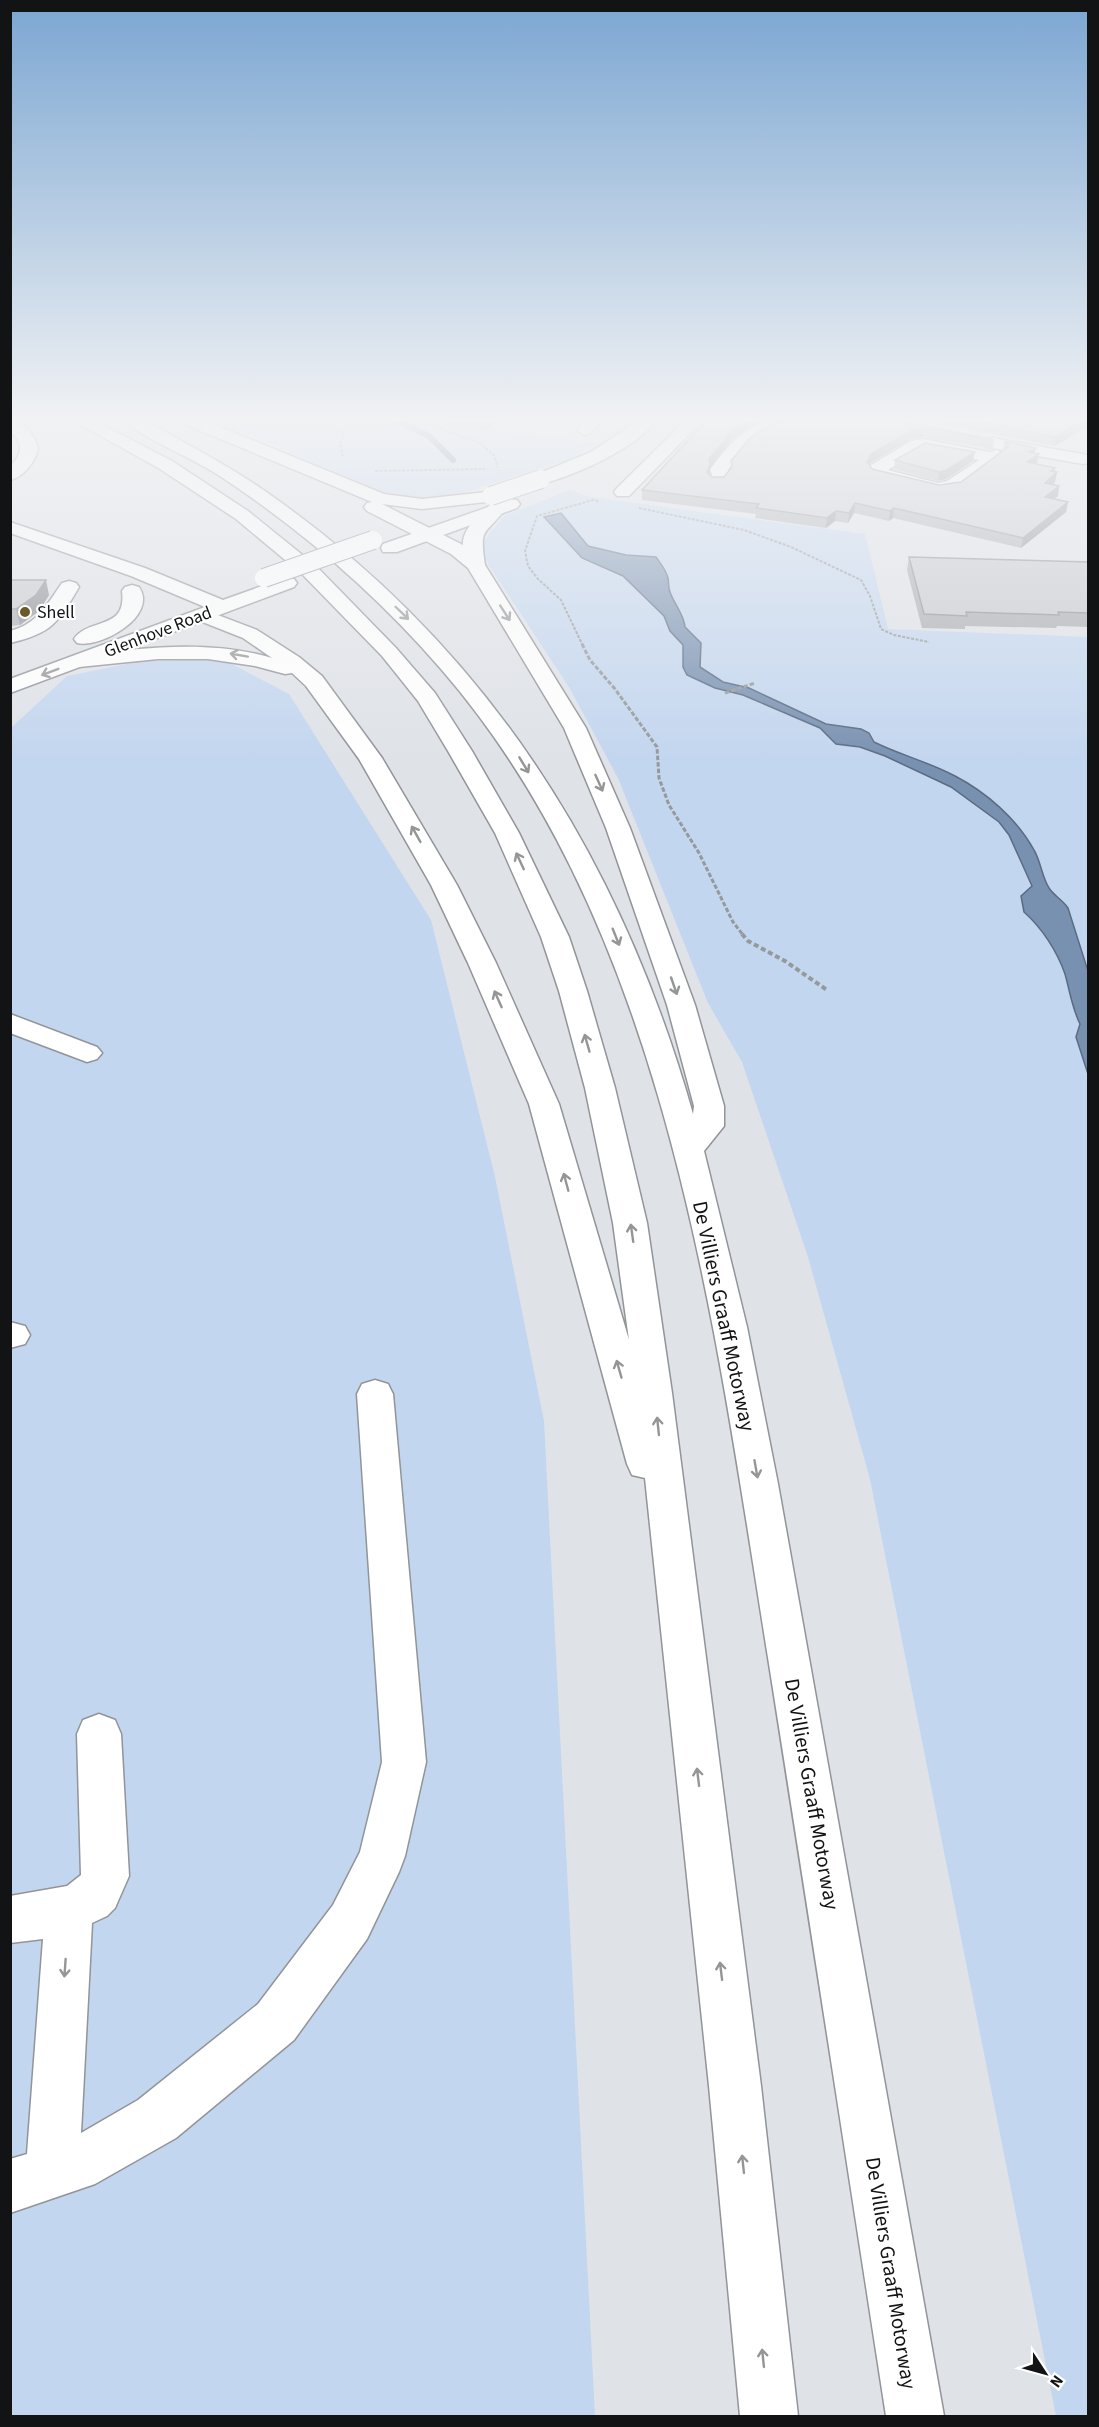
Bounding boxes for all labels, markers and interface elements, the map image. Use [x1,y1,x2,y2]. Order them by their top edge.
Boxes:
place label: Shell [37,600,75,625]
street label: Glenhove Road [101,600,215,664]
one-way arrow [499,604,512,621]
marker: Shell [18,605,32,619]
one-way arrow [395,606,410,621]
one-way arrow [230,650,250,661]
one-way arrow [41,668,60,679]
one-way arrow [519,756,531,773]
one-way arrow [594,773,605,792]
one-way arrow [409,826,421,843]
one-way arrow [514,852,525,870]
one-way arrow [611,927,622,946]
one-way arrow [669,976,680,994]
one-way arrow [492,991,503,1009]
one-way arrow [581,1034,593,1053]
one-way arrow [560,1173,571,1192]
street label: De Villiers Graaff Motorway [685,1198,763,1434]
one-way arrow [626,1224,637,1243]
one-way arrow [613,1360,625,1379]
one-way arrow [652,1417,663,1437]
one-way arrow [750,1459,761,1479]
street label: De Villiers Graaff Motorway [777,1676,847,1912]
one-way arrow [692,1767,703,1787]
one-way arrow [59,1958,70,1978]
one-way arrow [715,1961,726,1981]
one-way arrow [737,2155,748,2175]
street label: De Villiers Graaff Motorway [858,2155,924,2391]
north arrow [1015,2343,1075,2403]
one-way arrow [757,2349,768,2369]
text: N [1044,2370,1068,2392]

